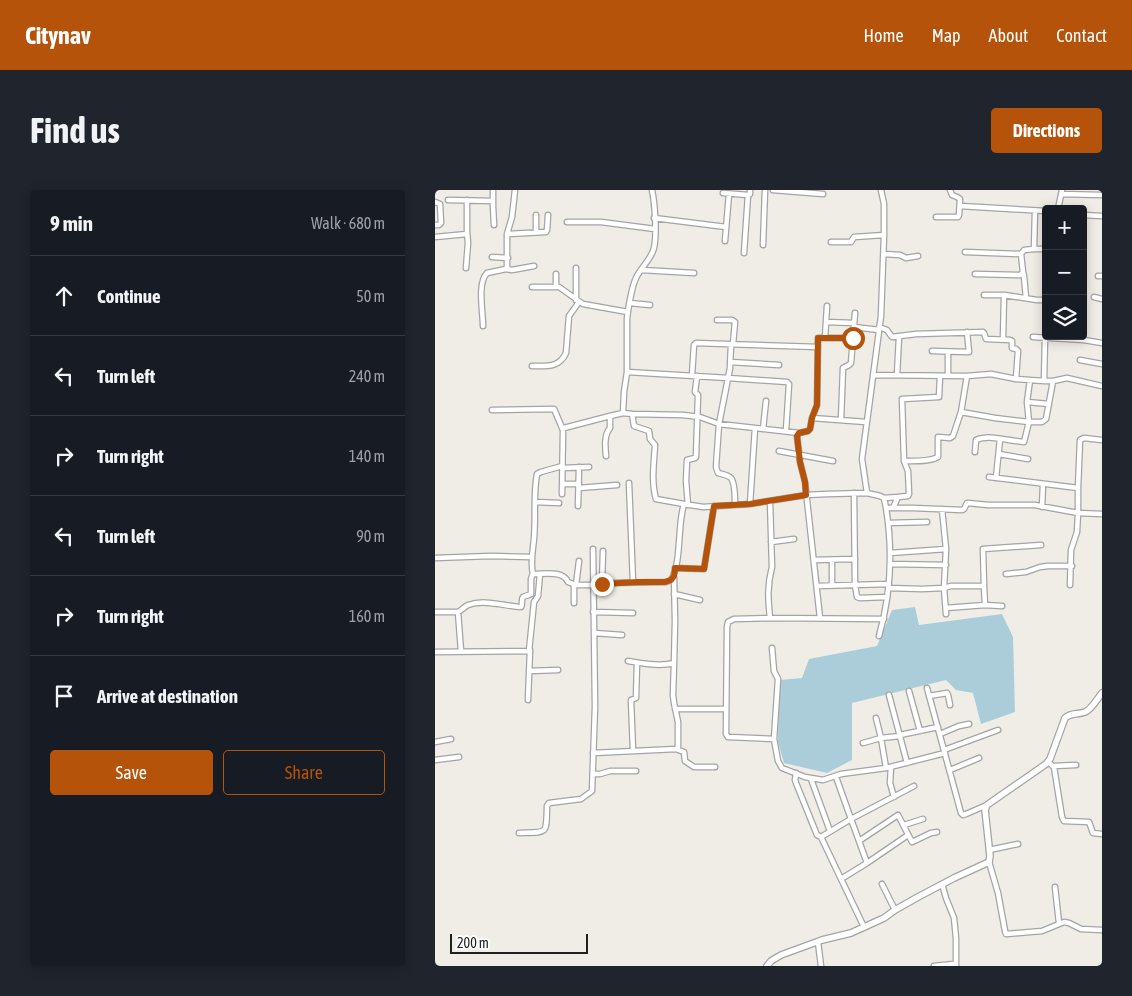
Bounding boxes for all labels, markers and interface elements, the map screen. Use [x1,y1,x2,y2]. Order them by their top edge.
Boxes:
text: Citynav [25,22,91,49]
text: Home [864,25,904,46]
text: Map [932,25,961,46]
text: About [989,25,1028,46]
text: Contact [1056,25,1107,46]
button: Directions [991,108,1102,153]
text: Find us [30,110,120,150]
map controls [1042,205,1087,340]
button: + [1042,205,1087,250]
text: 9 min [50,211,93,235]
text: Walk · 680 m [311,214,385,232]
button: − [1042,250,1087,295]
icon: ahead [50,282,78,310]
text: Continue [97,285,161,307]
text: 50 m [356,287,385,305]
button: layers [1042,295,1087,340]
route start [842,327,865,350]
icon: left [50,362,78,390]
text: Turn left [97,365,155,387]
text: 240 m [349,367,385,385]
icon: right [50,442,78,470]
text: Turn right [97,445,164,467]
text: 140 m [349,447,385,465]
icon: left [50,522,78,550]
text: Turn left [97,525,155,547]
text: 90 m [356,527,385,545]
route end [591,573,614,596]
icon: right [50,602,78,630]
text: Turn right [97,605,164,627]
text: 160 m [349,607,385,625]
icon: arrive [50,682,78,710]
text: Arrive at destination [97,685,238,707]
button: Save [50,750,213,795]
button: Share [223,750,385,795]
scale bar [450,931,587,954]
text: 200 m [457,935,489,951]

